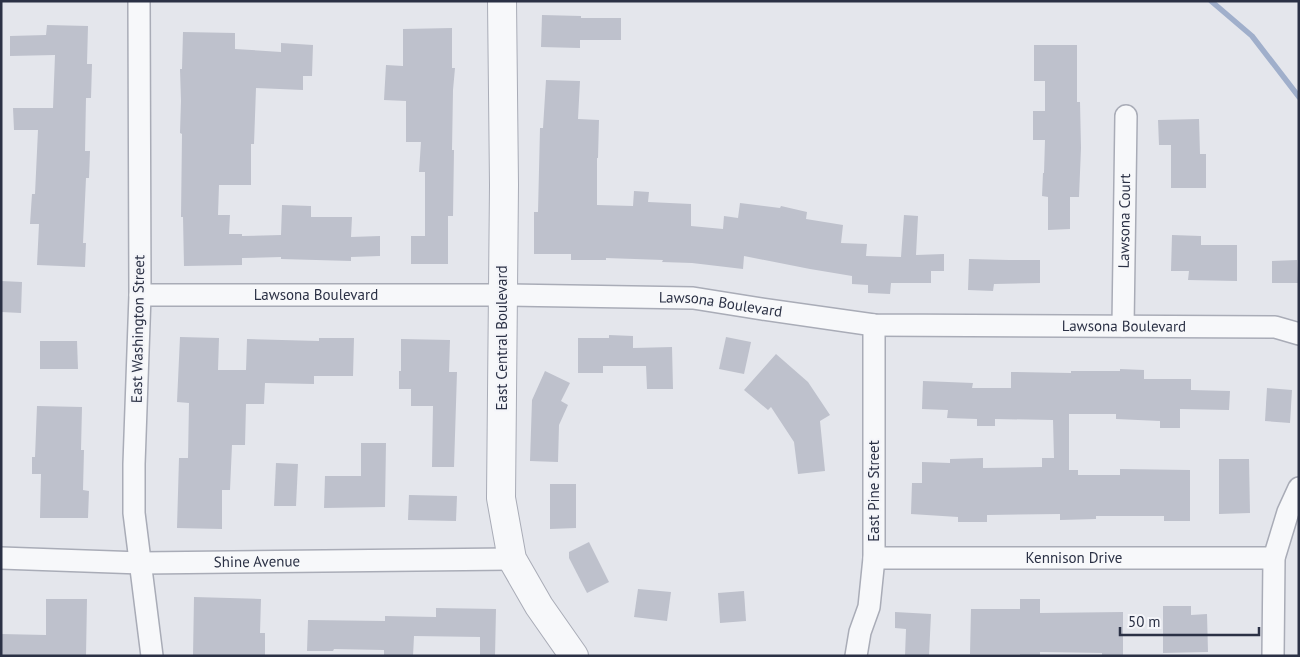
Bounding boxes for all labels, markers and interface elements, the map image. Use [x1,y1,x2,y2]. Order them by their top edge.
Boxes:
street label: Lawsona Court [1114,173,1134,269]
street label: East Washington Street [127,255,148,403]
street label: East Central Boulevard [492,265,511,411]
street label: Lawsona Boulevard [254,285,378,304]
street label: Lawsona Boulevard [659,287,784,321]
street label: Lawsona Boulevard [1062,316,1186,336]
street label: East Pine Street [864,440,883,542]
street label: Kennison Drive [1026,548,1122,567]
street label: Shine Avenue [214,551,300,571]
scale bar [1120,604,1259,636]
text: 50 m [1128,612,1161,631]

